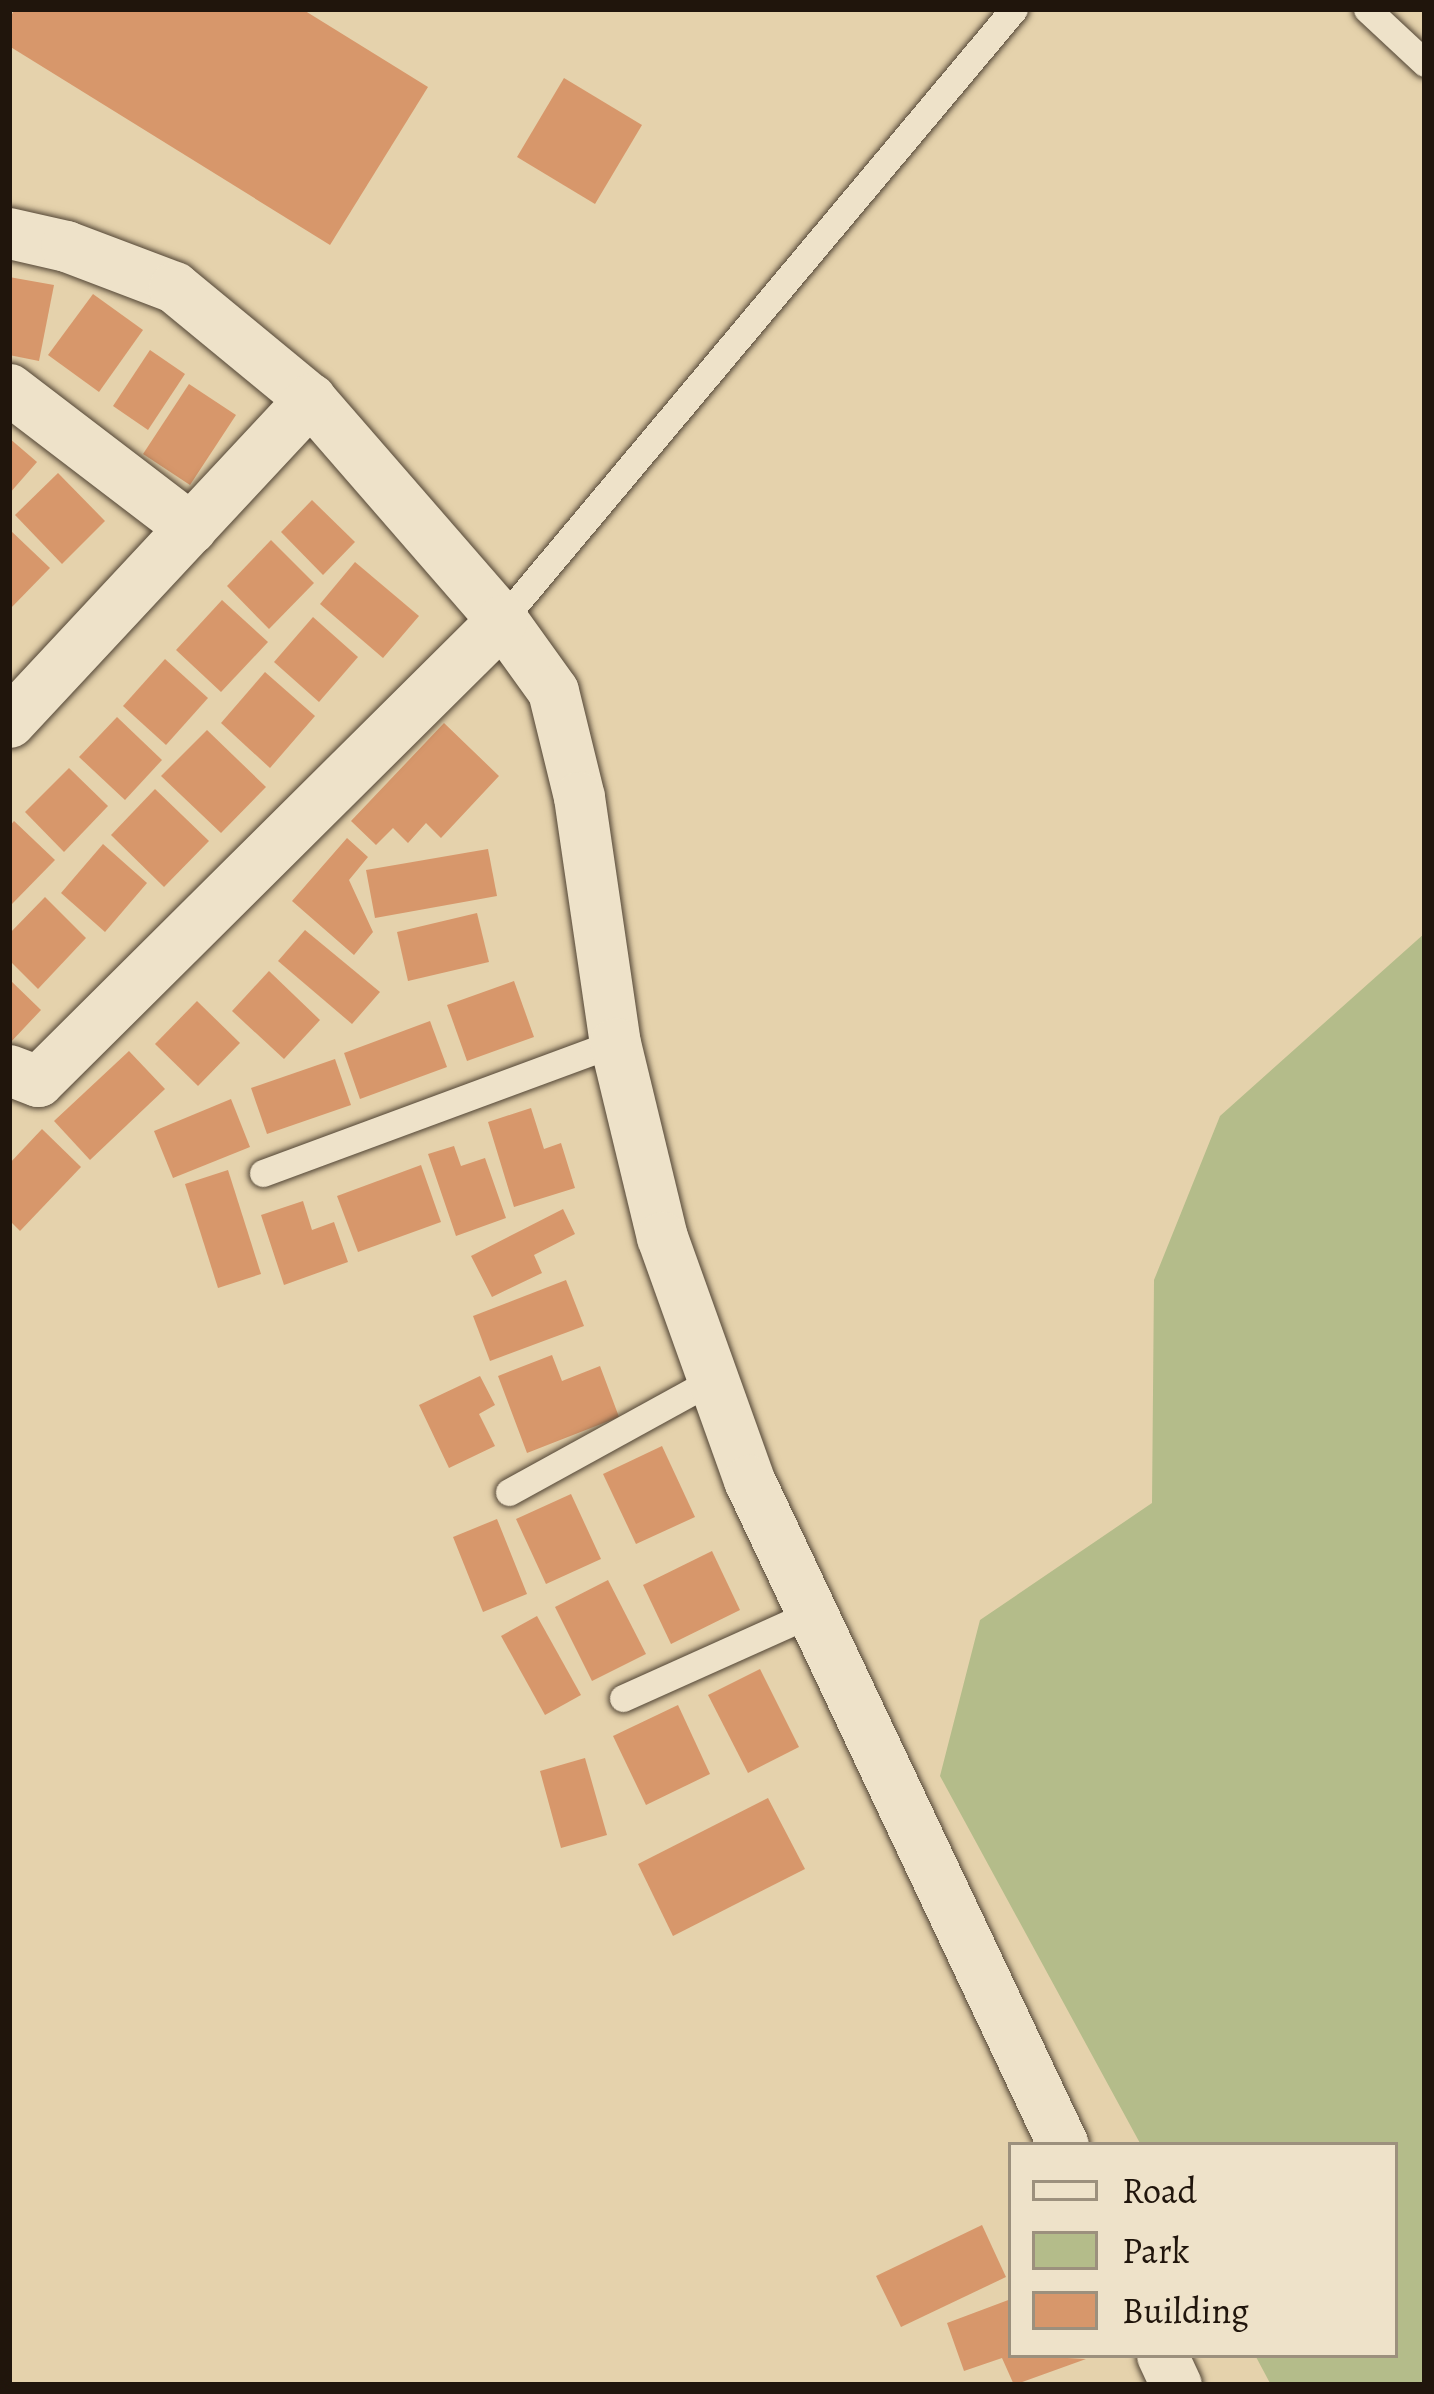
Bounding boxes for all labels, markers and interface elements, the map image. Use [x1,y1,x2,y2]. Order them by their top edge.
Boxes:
legend [1008,2142,1398,2358]
text: Road [1122,2166,1197,2215]
text: Park [1122,2226,1190,2275]
text: Building [1122,2286,1249,2335]

